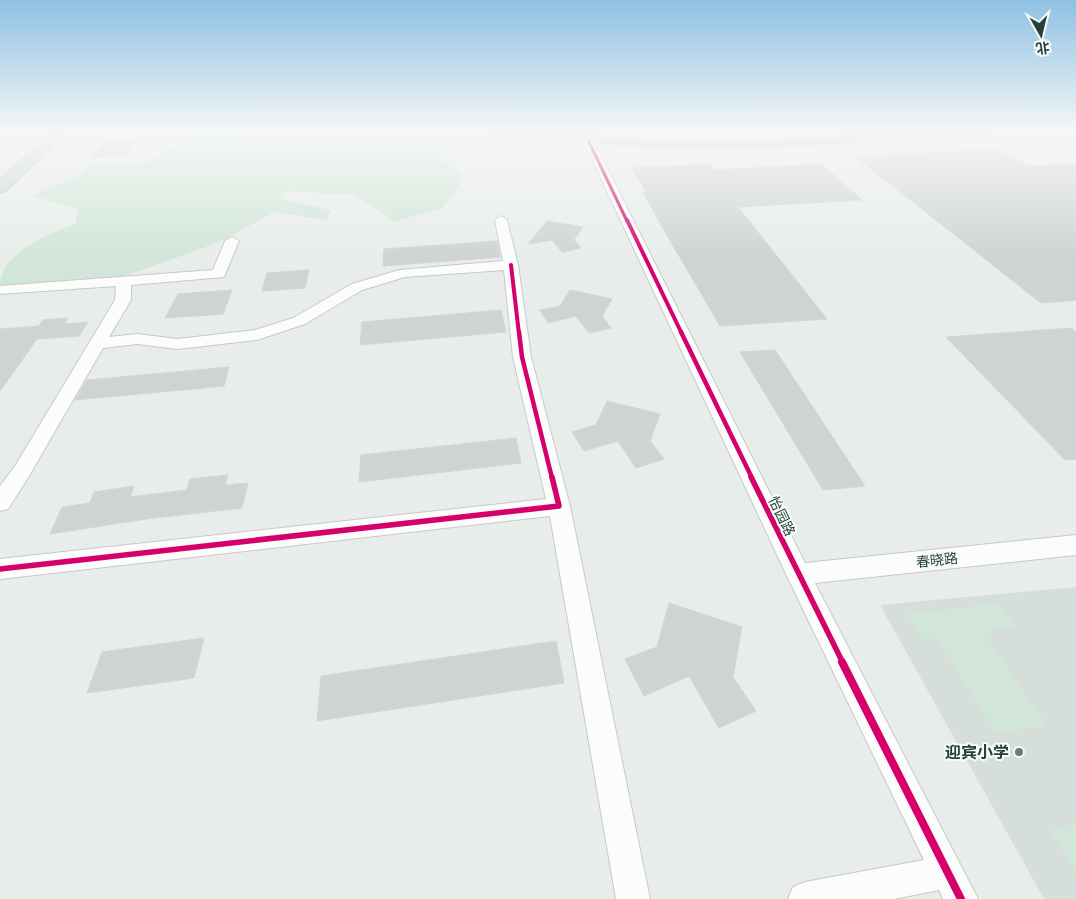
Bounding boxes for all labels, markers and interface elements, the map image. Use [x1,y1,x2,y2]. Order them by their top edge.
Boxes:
north arrow [1016,10,1066,60]
text: 北 [1035,38,1051,58]
street label: 怡园路 [765,493,799,539]
street label: 春晓路 [915,549,959,571]
place label: 迎宾小学 [945,742,1009,762]
marker: 迎宾小学 [1013,746,1025,758]

